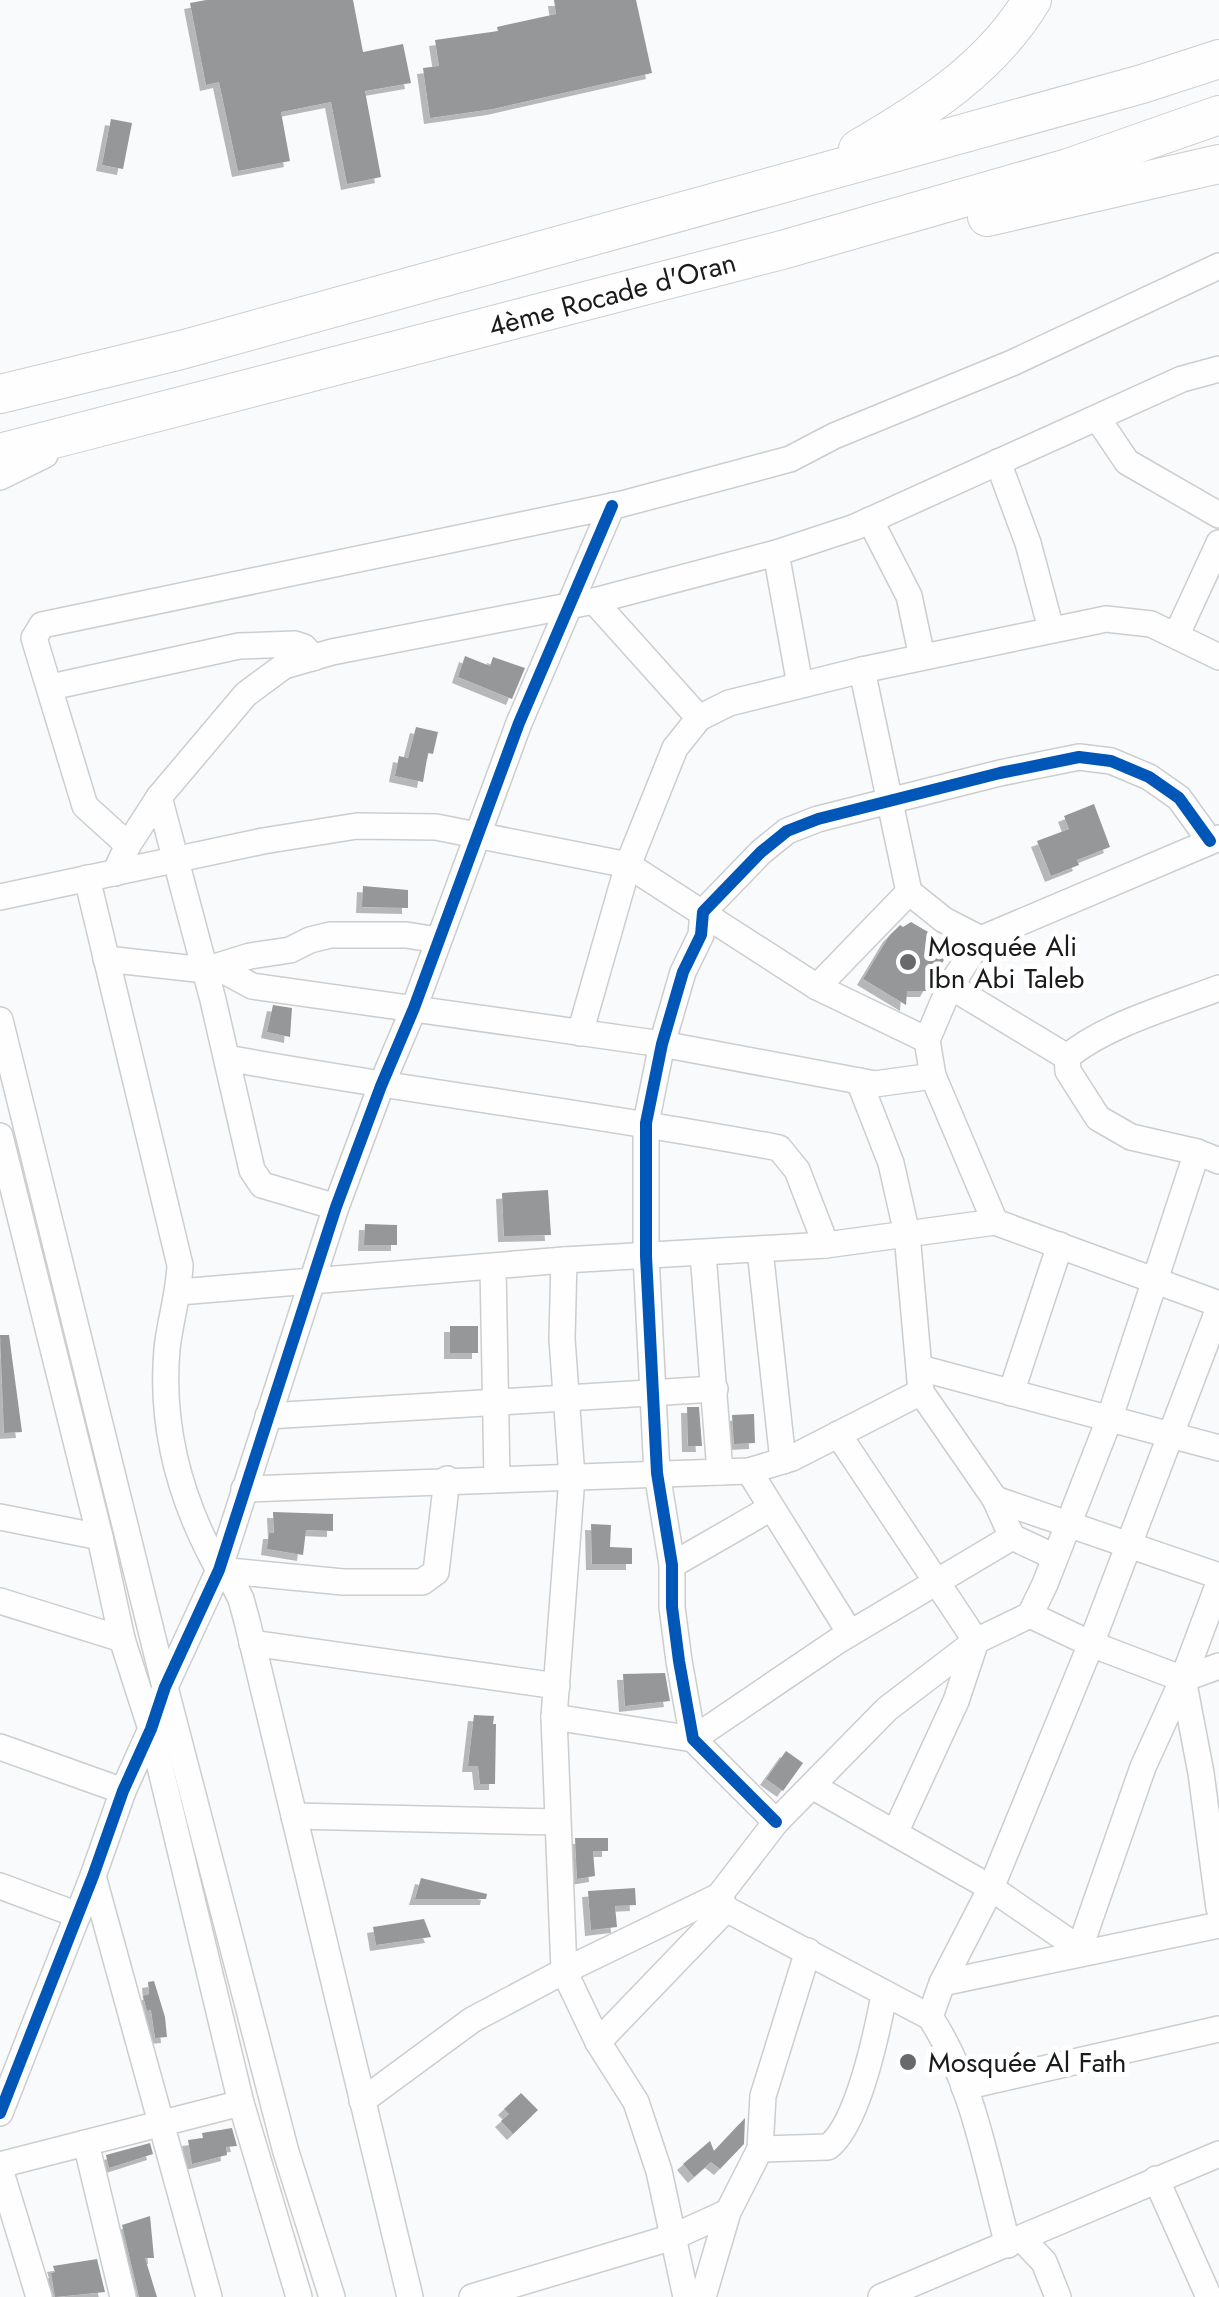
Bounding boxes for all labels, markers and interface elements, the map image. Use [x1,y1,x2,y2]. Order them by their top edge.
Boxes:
street label: 4ème Rocade d'Oran [484,242,741,347]
place label: Mosquée Ali Ibn Abi Taleb [928,926,1085,999]
marker: Mosquée Ali Ibn Abi Taleb [897,951,919,973]
place label: Mosquée Al Fath [928,2042,1127,2083]
marker: Mosquée Al Fath [897,2051,919,2073]

